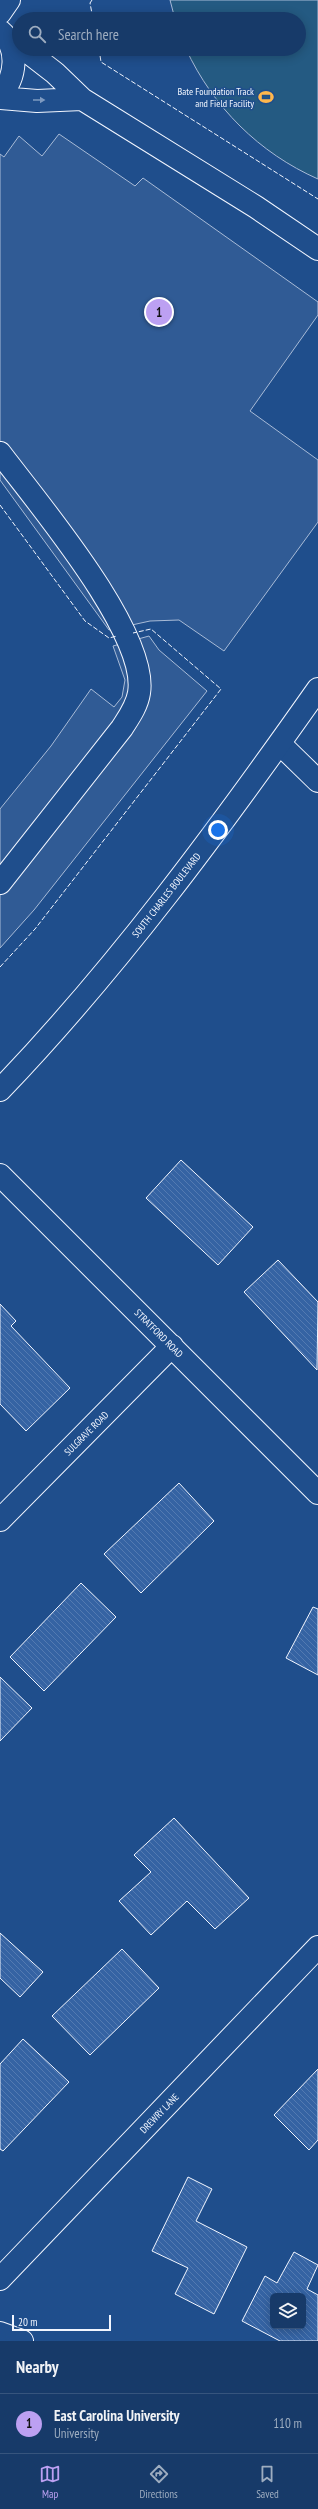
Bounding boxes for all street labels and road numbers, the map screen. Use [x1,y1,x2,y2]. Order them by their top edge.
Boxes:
street label: SOUTH CHARLES BOULEVARD [129,850,204,940]
street label: STRATFORD ROAD [132,1306,186,1360]
street label: SULGRAVE ROAD [61,1408,111,1458]
street label: DREWRY LANE [137,2091,182,2136]

